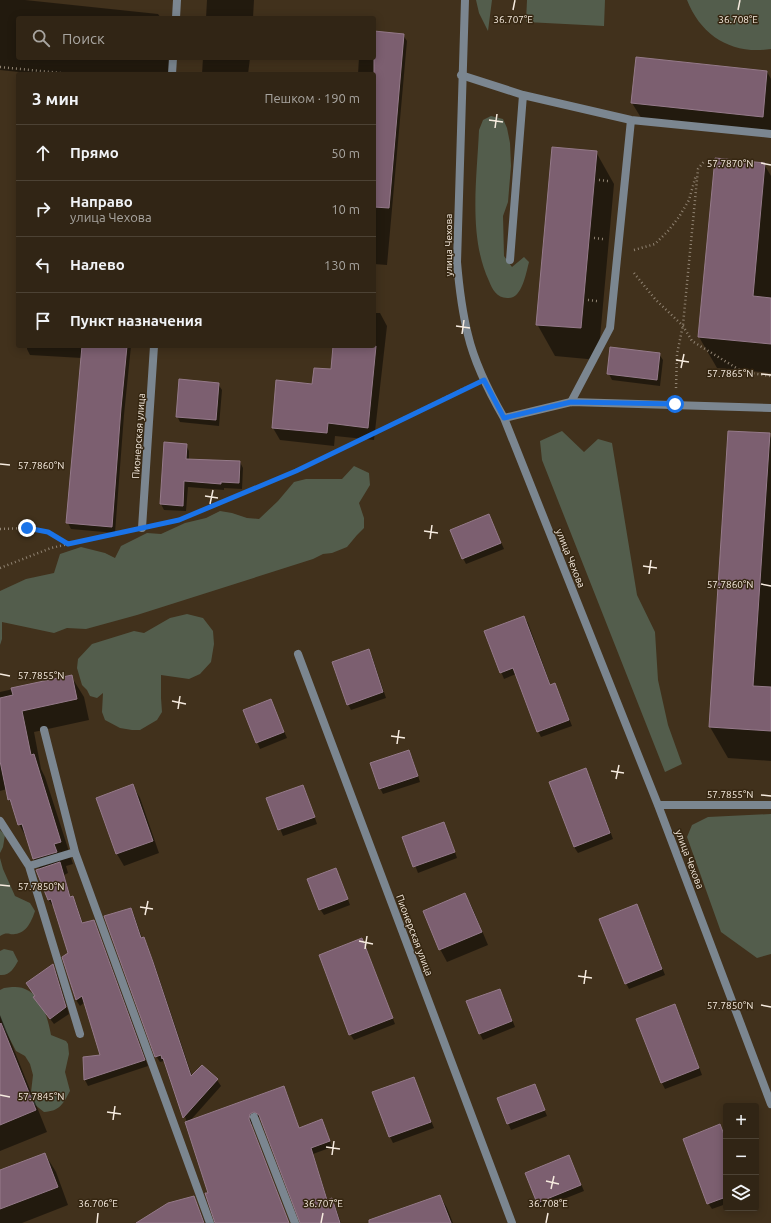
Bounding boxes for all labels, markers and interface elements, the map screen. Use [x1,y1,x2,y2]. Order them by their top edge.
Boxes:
text: 36.707°E [493,14,533,25]
text: 36.708°E [718,14,758,25]
search box [16,16,376,60]
icon: search [30,27,52,49]
text: Поиск [62,30,105,47]
text: 3 мин [32,89,79,108]
text: Пешком · 190 m [264,91,360,105]
icon: ahead [32,142,54,164]
text: Прямо [70,144,119,161]
text: 50 m [331,146,360,160]
text: 57.7870°N [707,158,753,169]
text: Направо [70,193,133,210]
icon: right [32,198,54,220]
text: 10 m [331,202,360,216]
text: улица Чехова [70,210,152,224]
street label: улица Чехова [443,214,454,276]
icon: left [32,254,54,276]
text: Налево [70,256,125,273]
text: 130 m [324,258,360,272]
icon: arrive [32,310,54,332]
text: Пункт назначения [70,312,203,329]
text: 57.7865°N [707,368,753,379]
street label: Пионерская улица [130,393,147,479]
route start [666,395,684,413]
text: 57.7860°N [18,460,64,471]
route end [18,519,36,537]
street label: улица Чехова [554,527,587,589]
text: 57.7860°N [707,579,753,590]
text: 57.7855°N [18,670,64,681]
text: 57.7855°N [707,789,753,800]
street label: улица Чехова [673,828,706,890]
text: 57.7850°N [18,881,64,892]
street label: Пионерская улица [394,893,435,977]
text: 57.7850°N [707,1000,753,1011]
text: 57.7845°N [18,1091,64,1102]
map controls [723,1103,759,1211]
button: + [723,1103,759,1139]
button: − [723,1139,759,1175]
button: layers [723,1175,759,1211]
text: 36.706°E [78,1198,118,1209]
text: 36.707°E [303,1198,343,1209]
text: 36.708°E [528,1198,568,1209]

